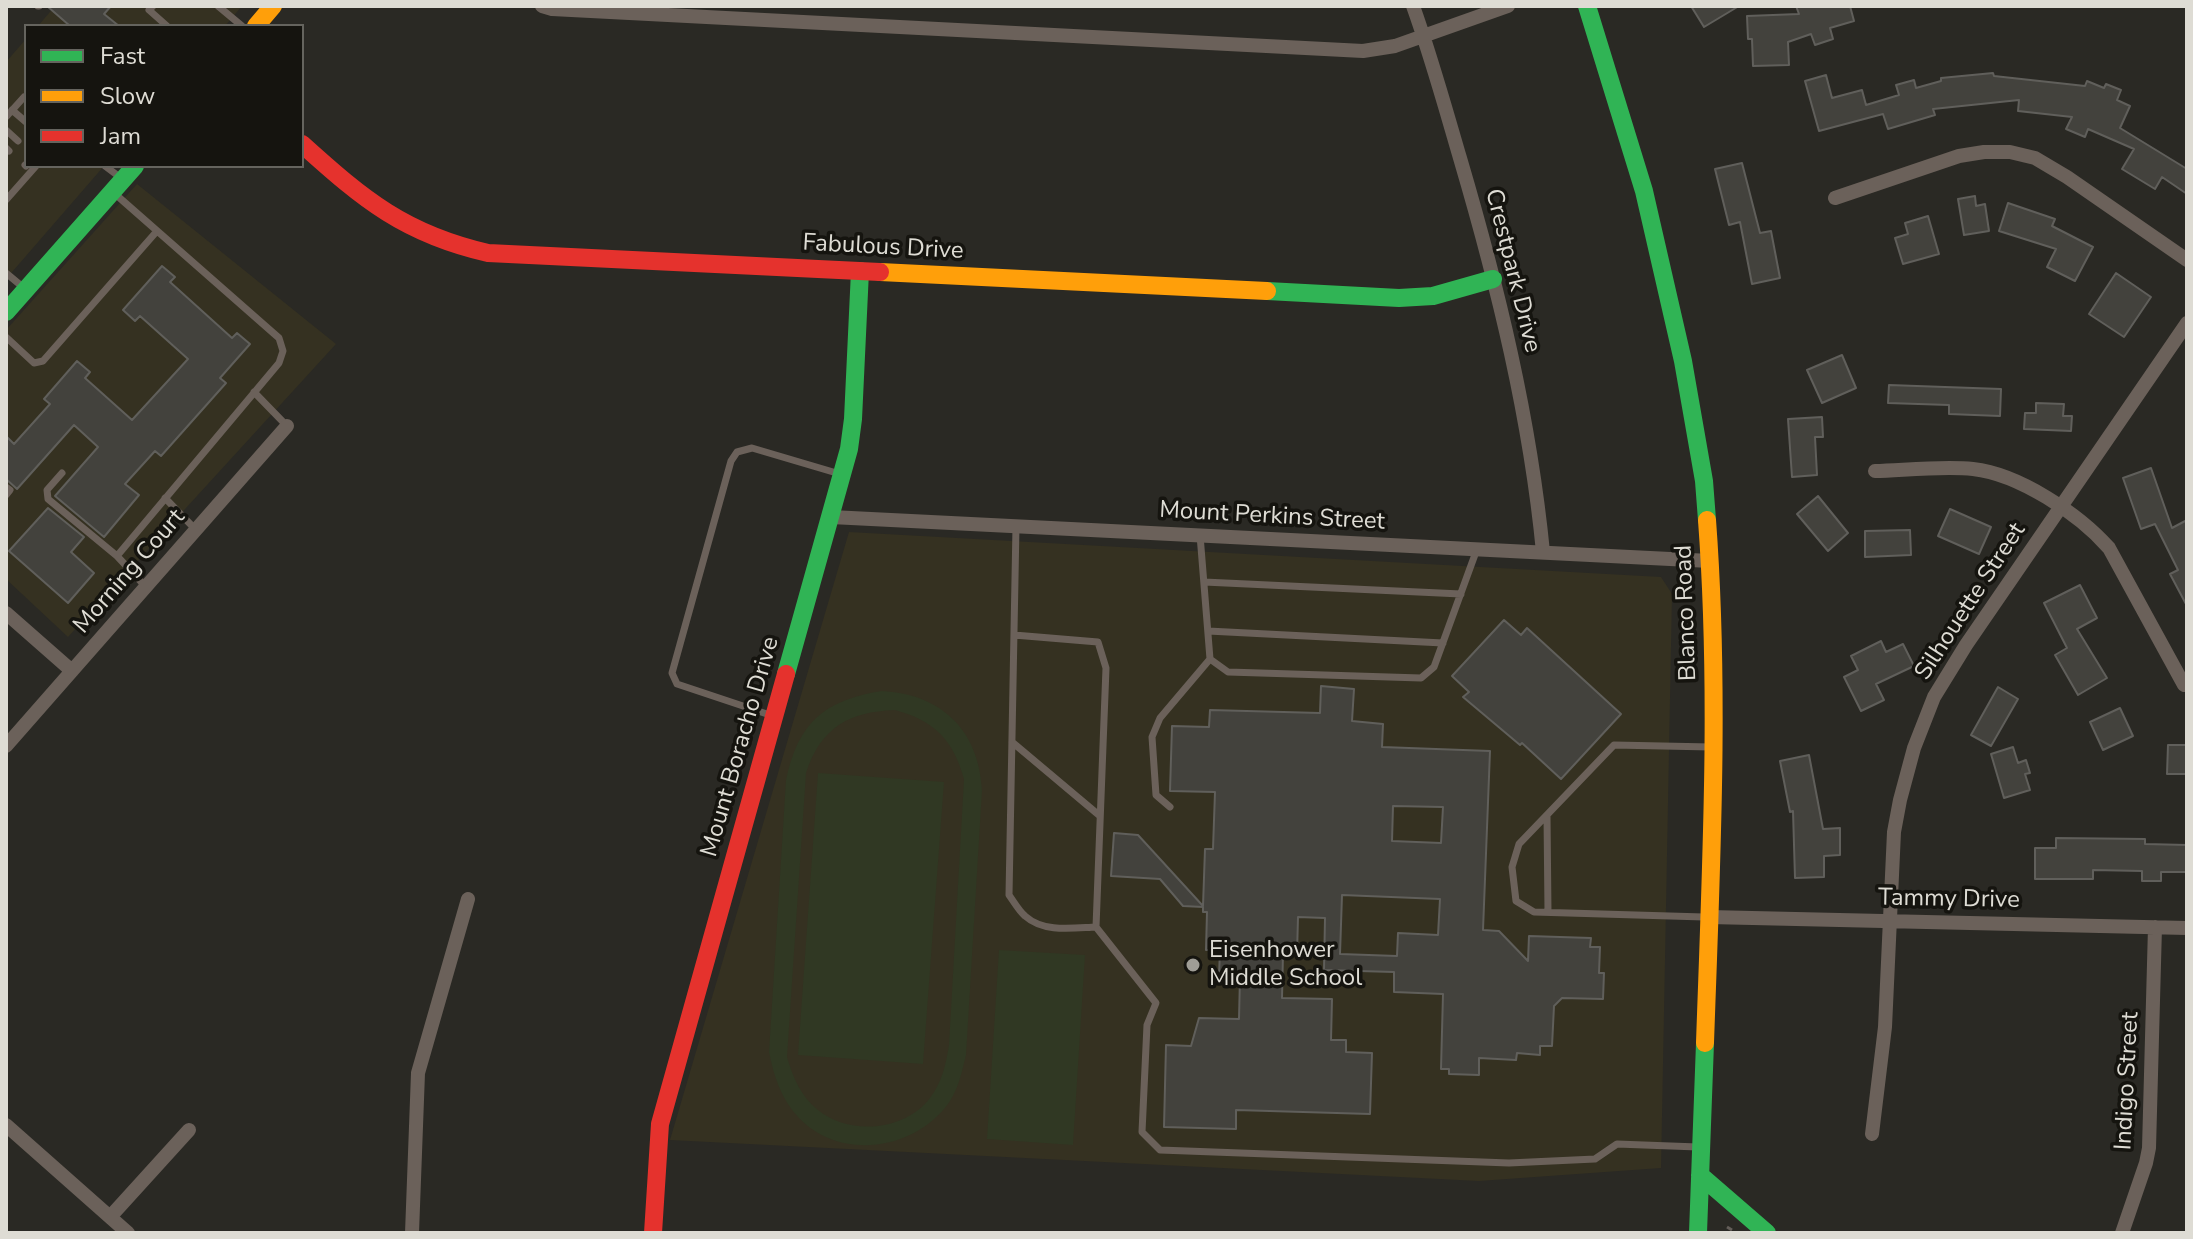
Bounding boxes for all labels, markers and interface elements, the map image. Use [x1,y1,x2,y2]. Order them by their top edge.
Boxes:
legend [24,24,304,168]
text: Fast [100,40,145,72]
text: Slow [100,80,155,112]
text: Jam [100,120,141,152]
street label: Crestpark Drive [1478,186,1546,356]
street label: Fabulous Drive [802,229,964,267]
street label: Mount Perkins Street [1158,497,1386,537]
street label: Morning Court [68,504,192,640]
street label: Silhouette Street [1910,518,2032,686]
street label: Blanco Road [1670,545,1704,681]
street label: Mount Boracho Drive [696,634,786,860]
street label: Tammy Drive [1878,884,2020,916]
place label: Eisenhower Middle School [1209,937,1362,993]
marker: Eisenhower Middle School [1184,956,1202,974]
street label: Indigo Street [2110,1011,2146,1151]

